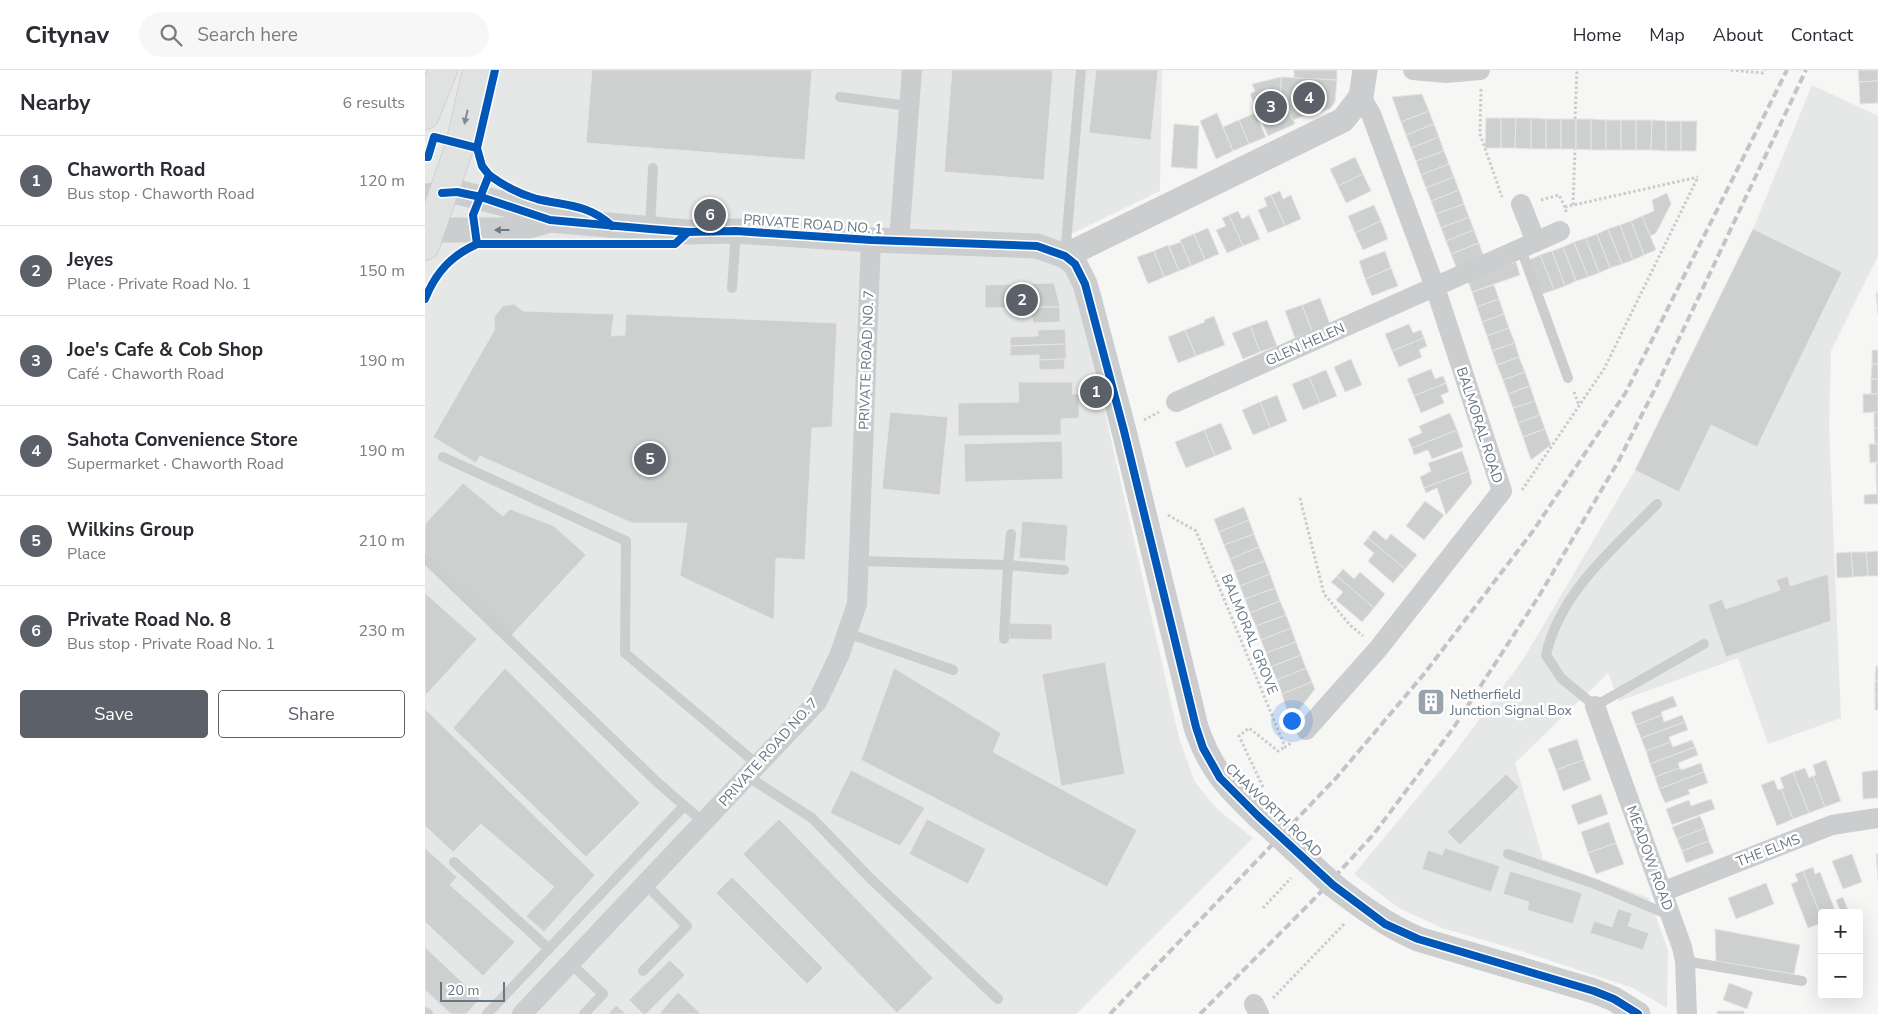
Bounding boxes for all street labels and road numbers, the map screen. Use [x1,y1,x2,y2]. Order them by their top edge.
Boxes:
street label: PRIVATE ROAD NO. 1 [743,210,883,239]
street label: PRIVATE ROAD NO. 7 [855,290,878,430]
street label: GLEN HELEN [1263,319,1348,370]
street label: BALMORAL ROAD [1452,365,1507,486]
street label: BALMORAL GROVE [1217,571,1282,697]
street label: PRIVATE ROAD NO. 7 [715,694,822,811]
street label: CHAWORTH ROAD [1221,759,1326,862]
street label: MEADOW ROAD [1622,803,1677,913]
street label: THE ELMS [1733,829,1803,871]

